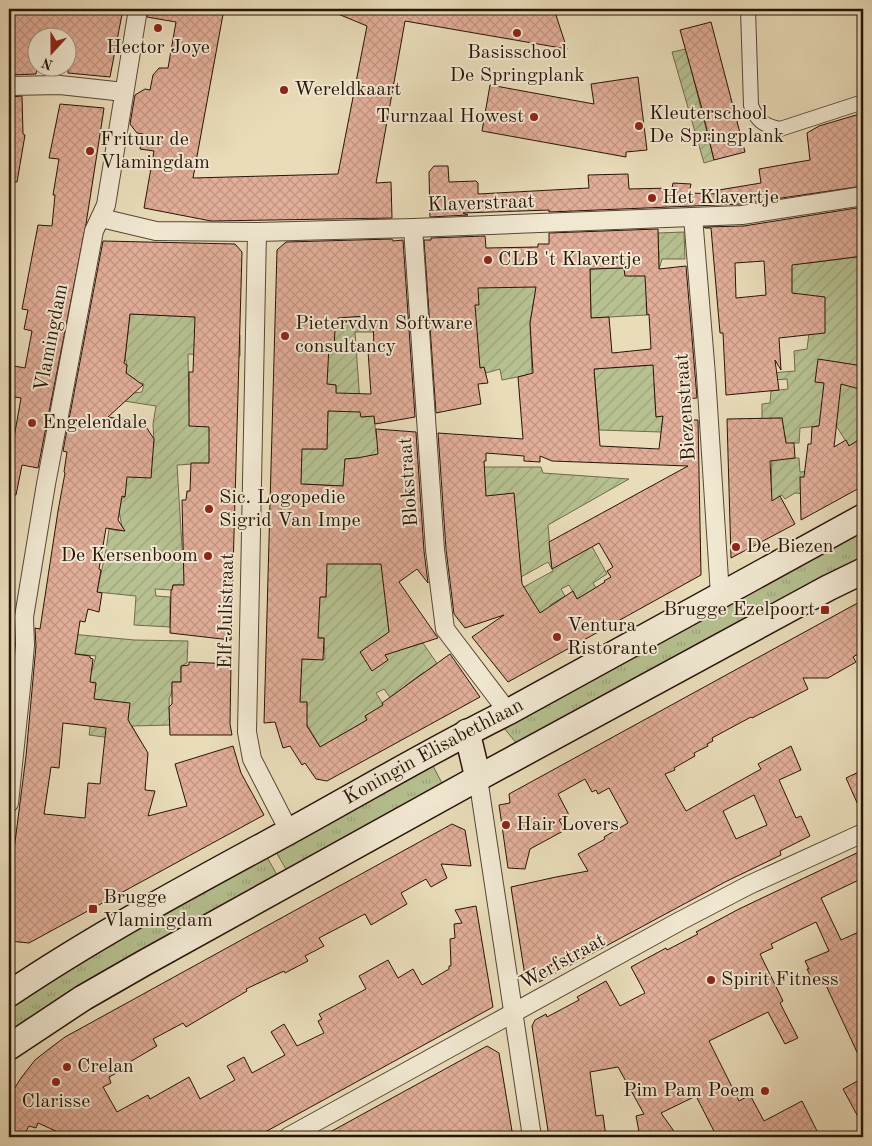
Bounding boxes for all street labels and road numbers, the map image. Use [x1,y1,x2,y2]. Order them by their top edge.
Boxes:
street label: Klaverstraat [427,192,535,216]
street label: Vlamingdam [32,282,72,394]
street label: Biezenstraat [672,353,700,461]
street label: Blokstraat [396,436,422,528]
street label: Elf-Julistraat [216,553,238,669]
street label: Koningin Elisabethlaan [340,695,527,809]
street label: Werfstraat [517,930,609,994]

